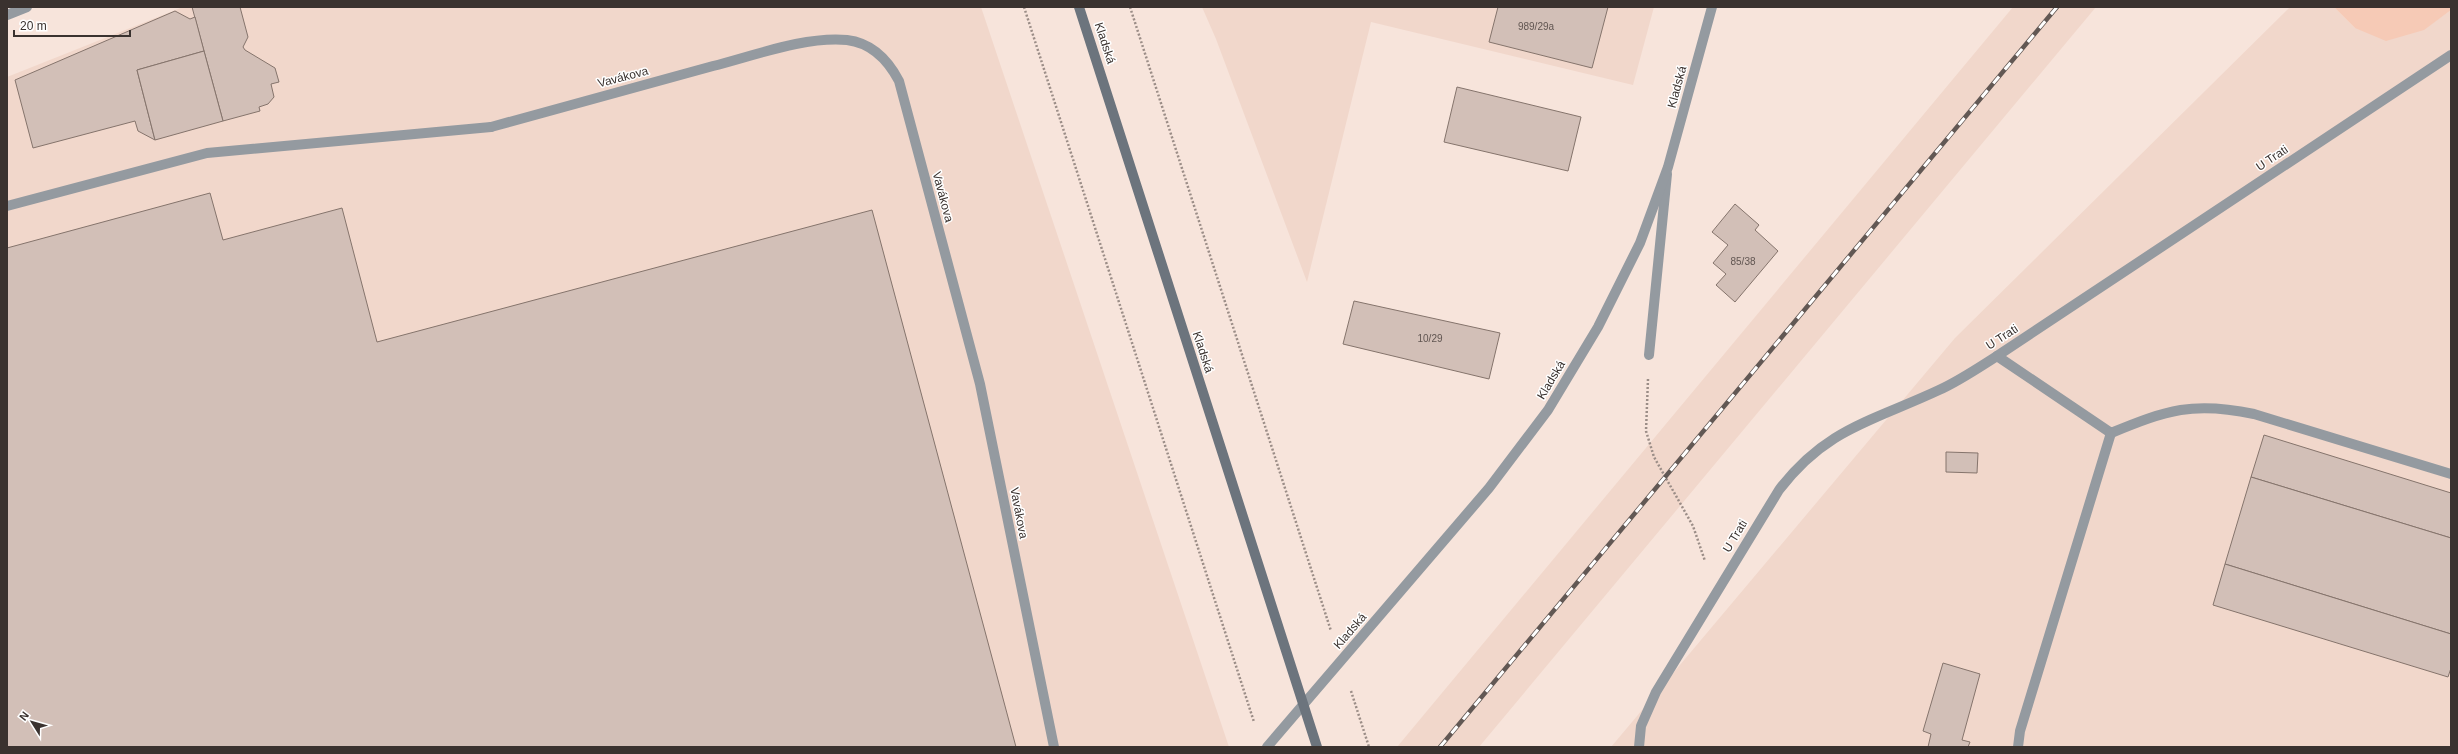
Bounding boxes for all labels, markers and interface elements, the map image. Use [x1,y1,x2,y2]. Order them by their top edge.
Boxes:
scale bar [14,12,130,38]
text: 20 m [20,19,47,33]
street label: Kladská [1092,21,1118,66]
house number: 989/29a [1518,21,1555,32]
street label: Vavákova [596,63,650,90]
street label: Kladská [1665,64,1689,109]
street label: U Trati [2253,142,2291,174]
street label: Vavákova [930,170,957,224]
house number: 85/38 [1730,256,1756,267]
street label: U Trati [1983,322,2021,352]
street label: Kladská [1190,330,1216,375]
house number: 10/29 [1417,333,1443,344]
street label: Kladská [1534,358,1568,402]
street label: Vavákova [1007,486,1031,540]
street label: U Trati [1720,517,1750,555]
street label: Kladská [1331,610,1369,652]
north arrow [12,702,52,742]
text: N [17,709,31,723]

